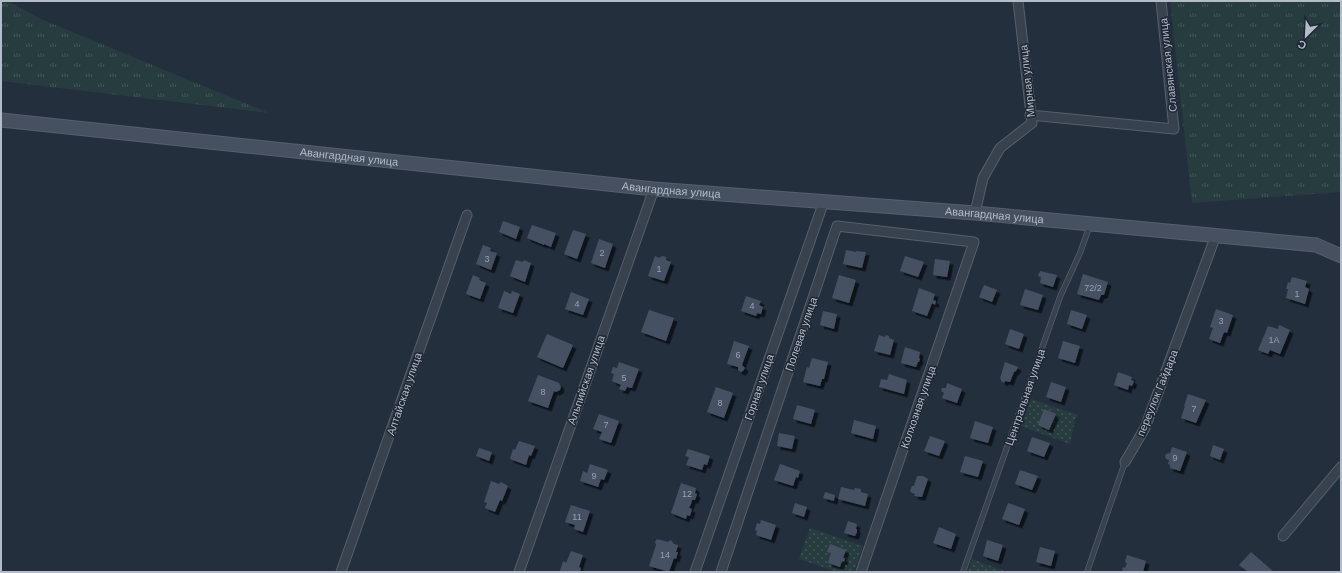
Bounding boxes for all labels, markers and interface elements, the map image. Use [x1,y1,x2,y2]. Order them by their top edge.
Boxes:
north arrow [1286,16,1326,56]
street label: Славянская улица [1157,17,1179,112]
text: С [1296,38,1308,52]
street label: Мирная улица [1017,43,1037,118]
street label: Авангардная улица [299,146,400,168]
street label: Авангардная улица [621,180,722,200]
street label: Авангардная улица [945,205,1045,225]
house number: 2 [599,248,605,258]
house number: 3 [484,254,490,264]
house number: 1 [656,264,662,274]
house number: 72/2 [1084,283,1102,293]
house number: 1 [1294,289,1300,299]
street label: Полевая улица [783,295,820,373]
house number: 4 [574,299,580,309]
house number: 4 [749,301,755,311]
house number: 3 [1218,316,1224,326]
street label: Альпийская улица [565,333,607,426]
house number: 1А [1268,335,1280,345]
street label: Центральная улица [1003,346,1047,447]
street label: переулок Гайдара [1134,347,1180,438]
street label: Алтайская улица [384,350,424,437]
house number: 6 [735,350,741,360]
street label: Горная улица [742,352,776,422]
street label: Колхозная улица [898,363,938,450]
house number: 5 [621,373,627,383]
house number: 8 [540,387,546,397]
house number: 8 [717,398,723,408]
house number: 7 [1191,404,1197,414]
house number: 7 [603,420,609,430]
house number: 9 [1172,453,1178,463]
house number: 9 [591,471,597,481]
house number: 12 [682,489,692,499]
house number: 11 [572,512,582,522]
house number: 14 [660,550,670,560]

